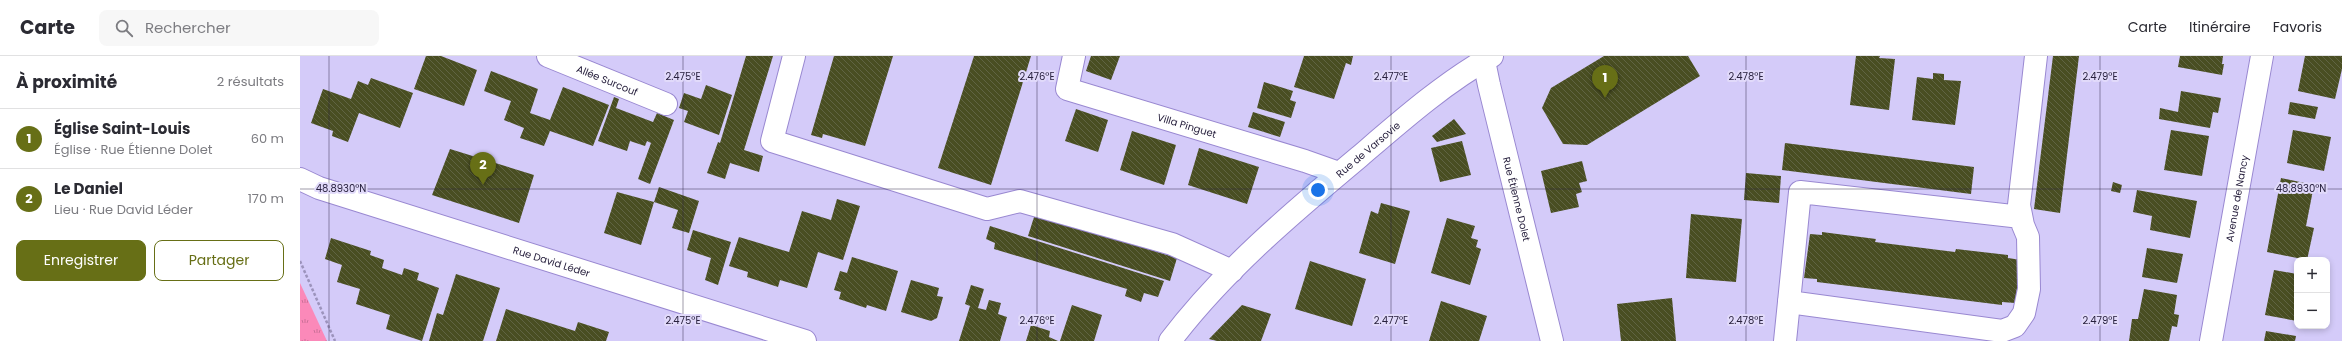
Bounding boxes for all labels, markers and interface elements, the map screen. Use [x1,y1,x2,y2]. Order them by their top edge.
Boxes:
search box [99,10,379,46]
text: Carte [20,14,75,41]
icon: search [113,17,135,39]
text: Rechercher [145,17,231,38]
text: Carte [2128,17,2167,37]
text: Itinéraire [2189,17,2251,37]
text: Favoris [2273,17,2322,37]
street label: Allée Surcouf [574,61,640,100]
pin: 1 [1592,65,1618,98]
text: 2.475°E [665,69,701,84]
text: 2.476°E [1019,69,1055,84]
text: 2.477°E [1374,69,1408,84]
text: 2.478°E [1728,69,1764,84]
text: 2.479°E [2082,69,2118,84]
text: À proximité [16,70,117,94]
text: 2 résultats [217,72,284,91]
street label: Villa Pinguet [1155,110,1219,142]
text: Église Saint-Louis [54,118,190,139]
street label: Rue de Varsovie [1333,118,1404,181]
text: 1 [27,129,31,148]
text: 60 m [251,129,284,148]
text: Église · Rue Étienne Dolet [54,140,212,159]
pin: 2 [470,152,496,185]
street label: Avenue de Nancy [2222,153,2252,243]
street label: Rue Étienne Dolet [1499,155,1534,243]
text: Le Daniel [54,178,123,199]
your location [1308,180,1328,200]
text: 48.8930°N [316,181,366,196]
text: 48.8930°N [2276,181,2326,196]
text: 2 [25,189,33,208]
text: 170 m [248,189,284,208]
text: Lieu · Rue David Léder [54,200,193,219]
button: Enregistrer [16,240,146,281]
button: Partager [154,240,284,281]
street label: Rue David Léder [511,243,592,281]
map controls [2294,257,2330,329]
button: + [2294,257,2330,293]
button: − [2294,293,2330,329]
text: 2.475°E [665,313,701,328]
text: 2.476°E [1019,313,1055,328]
text: 2.477°E [1374,313,1408,328]
text: 2.478°E [1728,313,1764,328]
text: 2.479°E [2082,313,2118,328]

